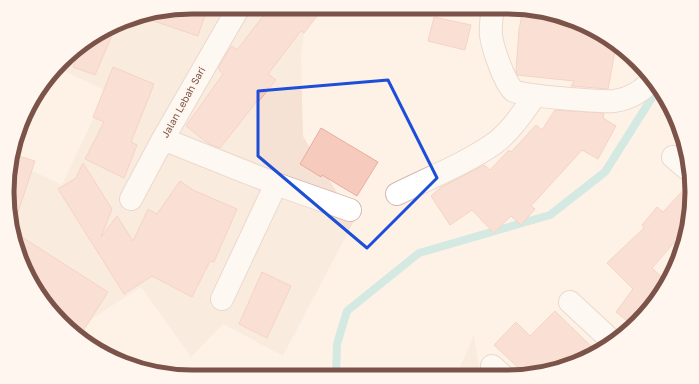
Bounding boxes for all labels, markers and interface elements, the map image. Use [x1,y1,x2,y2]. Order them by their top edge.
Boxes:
street label: Jalan Lebah Sari [159,64,207,140]

